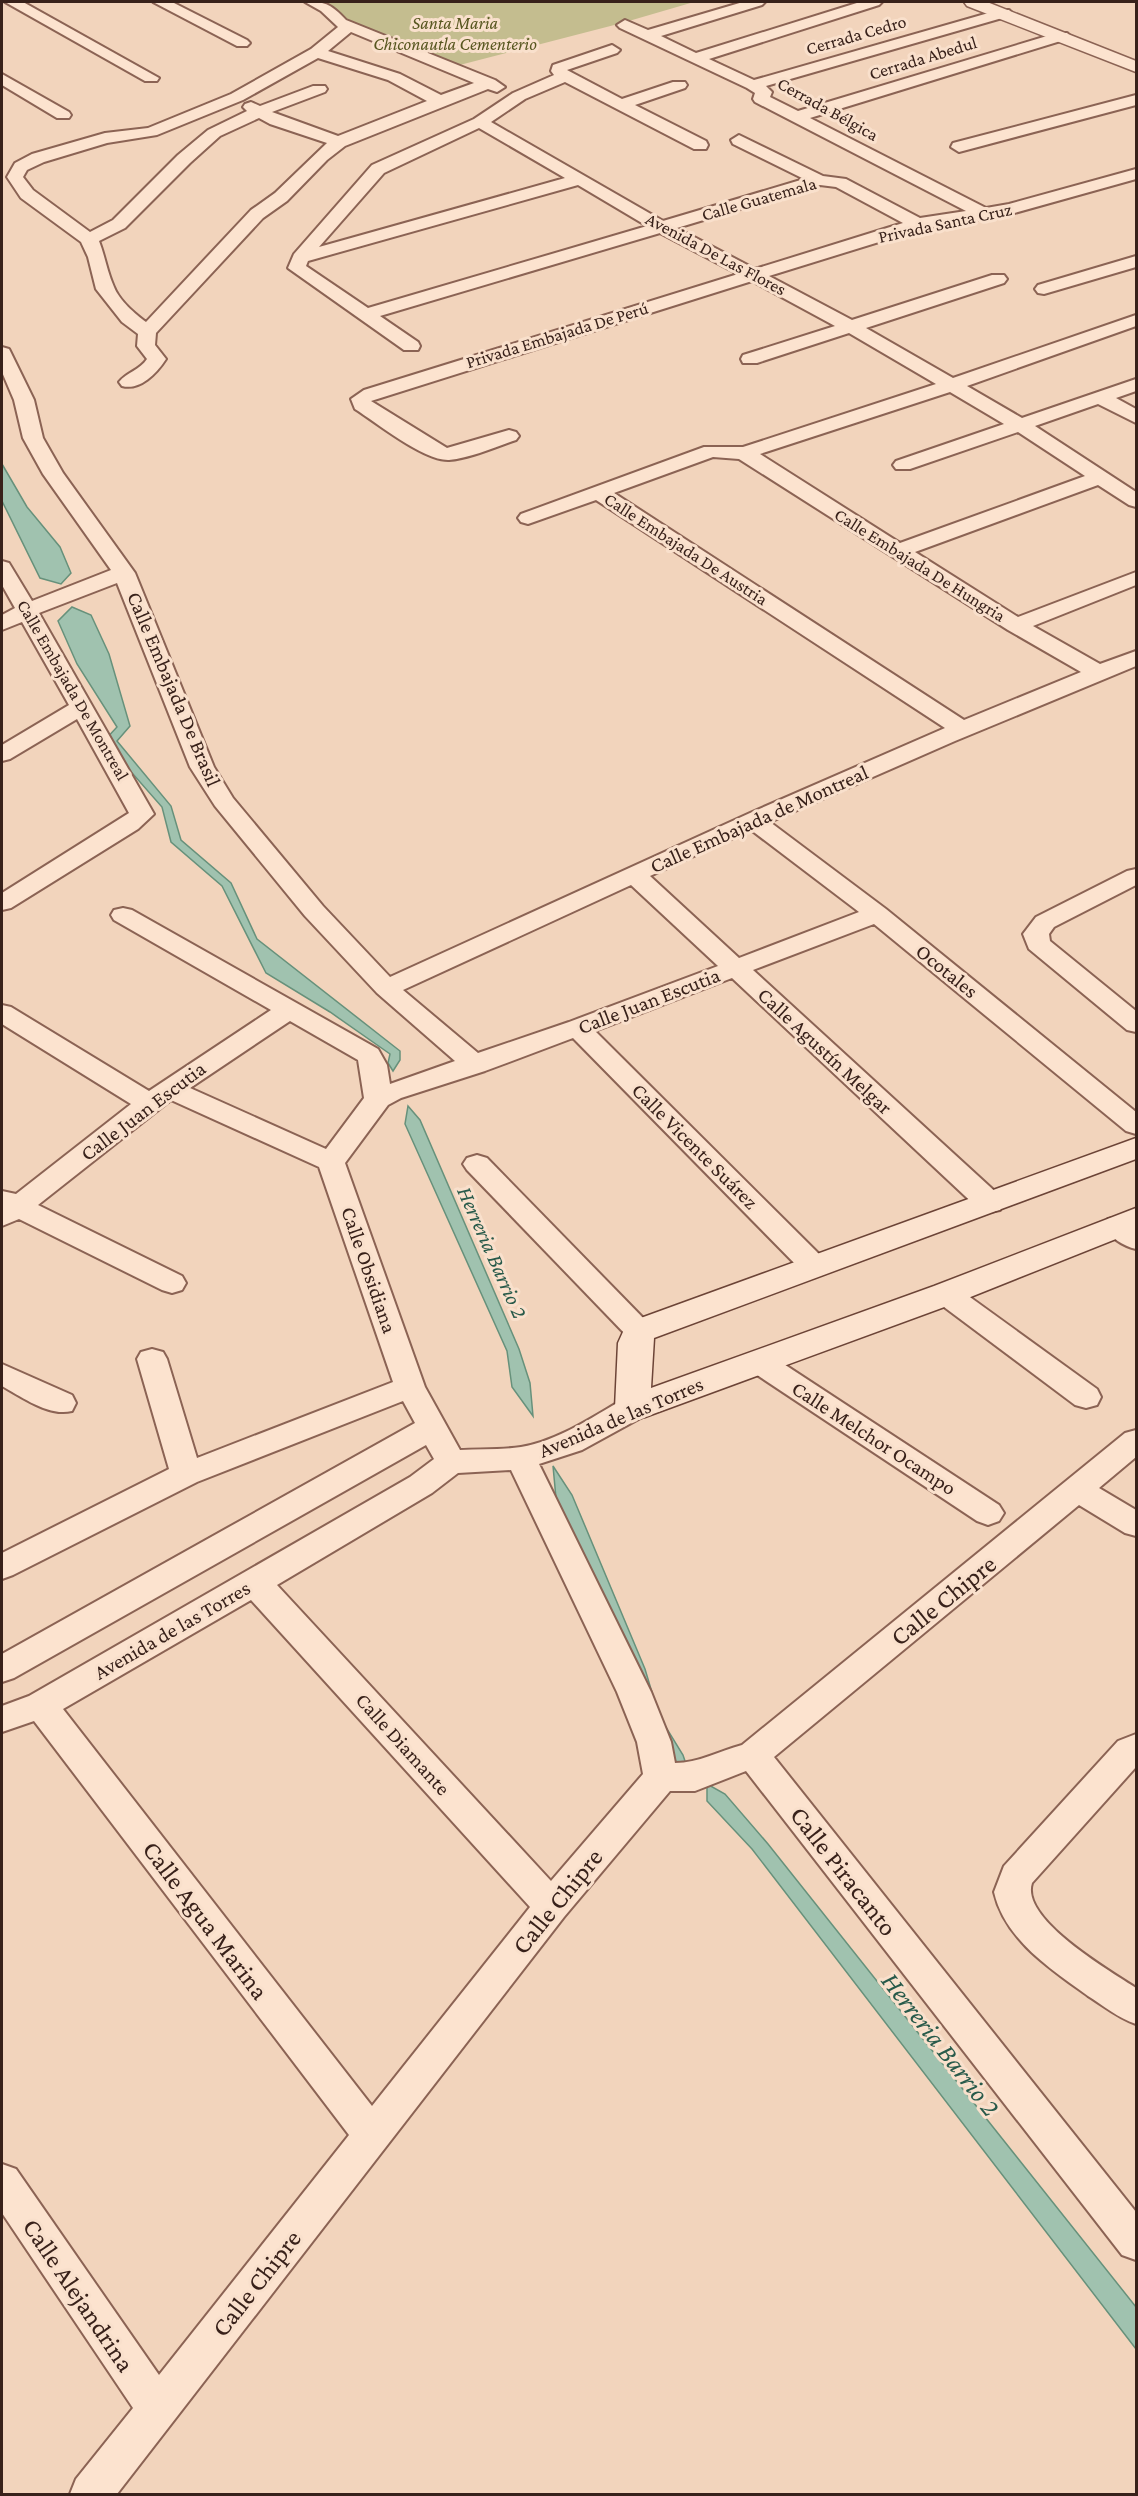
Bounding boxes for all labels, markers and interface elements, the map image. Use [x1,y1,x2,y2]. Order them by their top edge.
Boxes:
street label: Cerrada Cedro [804,11,908,59]
park label: Santa Maria Chiconautla Cementerio [373,13,537,54]
street label: Cerrada Abedul [867,32,979,84]
street label: Cerrada Bélgica [774,73,882,145]
street label: Calle Guatemala [699,173,819,225]
street label: Privada Santa Cruz [876,199,1014,247]
street label: Avenida De Las Flores [642,209,790,299]
street label: Privada Embajada De Perú [464,298,651,373]
street label: Calle Embajada De Austria [600,489,771,610]
street label: Calle Embajada De Hungria [830,504,1009,627]
street label: Calle Embajada De Brasil [122,588,226,790]
street label: Calle Embajada De Montreal [12,596,133,785]
street label: Calle Embajada de Montreal [646,760,872,878]
street label: Ocotales [911,939,983,1003]
street label: Calle Juan Escutia [575,963,724,1039]
street label: Calle Agustín Melgar [753,983,897,1120]
street label: Calle Juan Escutia [76,1056,210,1166]
street label: Calle Vicente Suárez [627,1078,763,1214]
water label: Herreria Barrio 2 [452,1182,533,1322]
street label: Calle Obsidiana [336,1204,402,1337]
street label: Avenida de las Torres [535,1372,707,1462]
street label: Calle Melchor Ocampo [787,1376,961,1500]
street label: Calle Chipre [885,1549,1002,1652]
street label: Avenida de las Torres [90,1576,254,1684]
street label: Calle Diamante [351,1688,455,1800]
street label: Calle Piracanto [784,1801,903,1942]
street label: Calle Agua Marina [137,1835,275,2005]
street label: Calle Chipre [506,1843,609,1960]
water label: Herreria Barrio 2 [876,1966,1006,2122]
street label: Calle Alejandrina [17,2213,140,2377]
street label: Calle Chipre [206,2224,307,2342]

